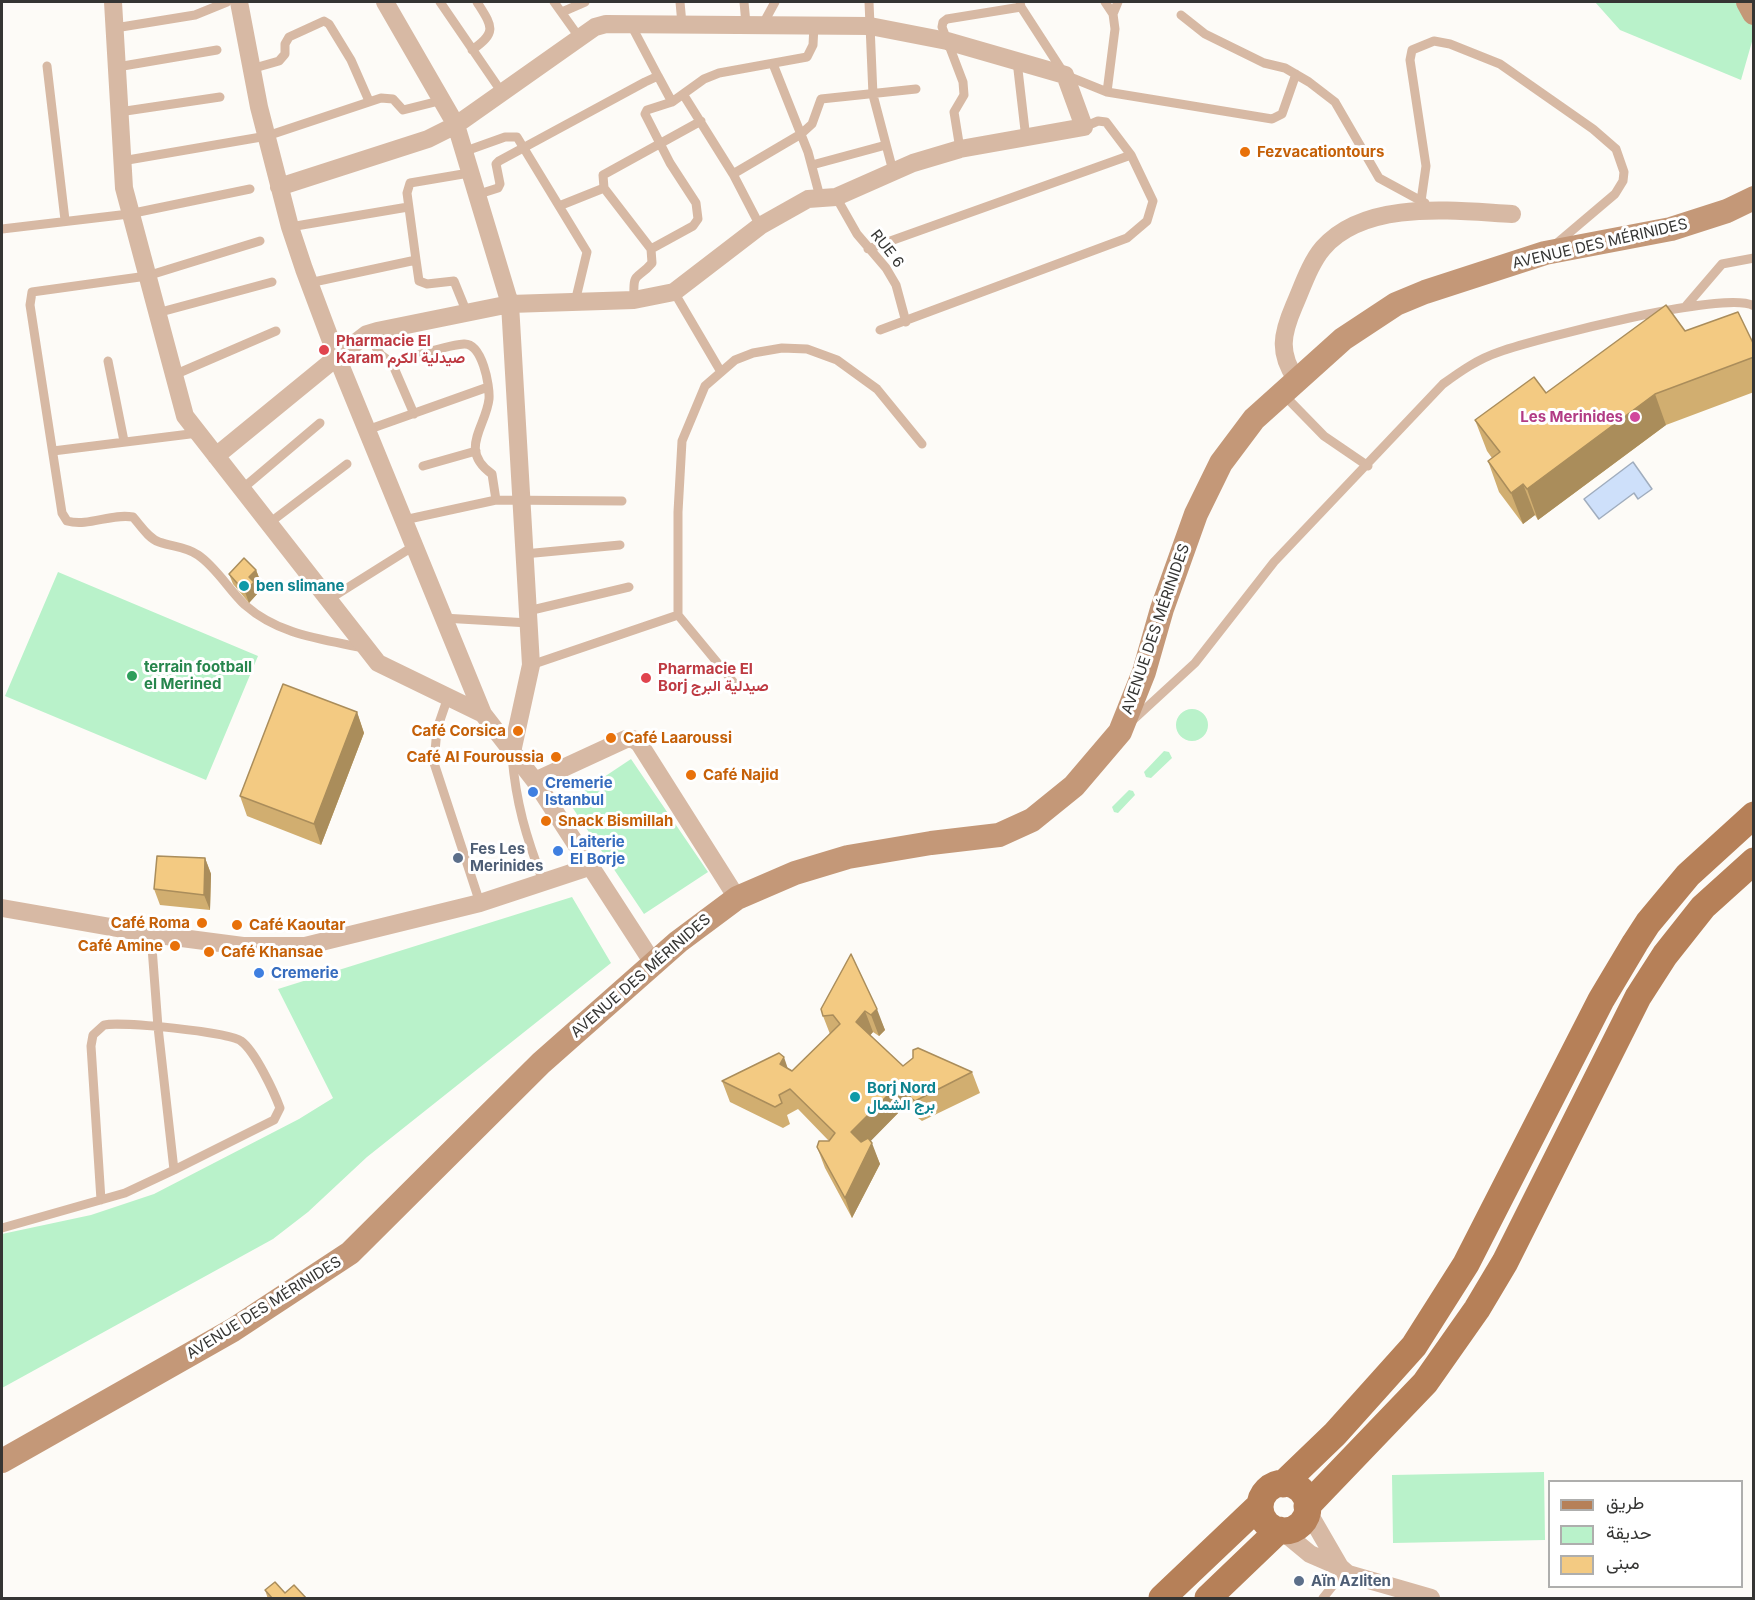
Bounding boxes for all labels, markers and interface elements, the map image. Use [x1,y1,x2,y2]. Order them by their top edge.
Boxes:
place label: Fezvacationtours [1257,143,1384,161]
marker: Fezvacationtours [1238,145,1252,159]
street label: AVENUE DES MÉRINIDES [1511,215,1689,273]
street label: RUE 6 [867,226,907,272]
place label: Pharmacie El Karam صيدلية الكرم [336,332,465,367]
marker: Pharmacie El Karam صيدلية الكرم [317,343,331,357]
place label: Les Merinides [1520,408,1623,426]
marker: Les Merinides [1628,410,1642,424]
street label: AVENUE DES MÉRINIDES [1118,541,1194,717]
place label: ben slimane [256,577,344,595]
marker: ben slimane [237,579,251,593]
place label: terrain football el Merined [144,658,252,693]
place label: Pharmacie El Borj صيدلية البرج [658,660,769,695]
marker: terrain football el Merined [125,669,139,683]
marker: Pharmacie El Borj صيدلية البرج [639,671,653,685]
place label: Café Corsica [412,722,506,740]
marker: Café Corsica [511,724,525,738]
place label: Café Laaroussi [623,729,732,747]
marker: Café Laaroussi [604,731,618,745]
place label: Café Al Fouroussia [406,748,544,766]
marker: Café Al Fouroussia [549,750,563,764]
place label: Café Najid [703,766,779,784]
marker: Café Najid [684,768,698,782]
place label: Cremerie Istanbul [545,774,613,809]
marker: Cremerie Istanbul [526,785,540,799]
place label: Snack Bismillah [558,812,673,830]
marker: Snack Bismillah [539,814,553,828]
place label: Laiterie El Borje [570,833,625,868]
place label: Fes Les Merinides [470,840,543,875]
marker: Laiterie El Borje [551,844,565,858]
marker: Fes Les Merinides [451,851,465,865]
street label: AVENUE DES MÉRINIDES [568,910,714,1042]
place label: Café Roma [111,914,190,932]
marker: Café Roma [195,916,209,930]
place label: Café Kaoutar [249,916,345,934]
marker: Café Kaoutar [230,918,244,932]
place label: Café Amine [78,937,163,955]
marker: Café Amine [168,939,182,953]
place label: Café Khansae [221,943,323,961]
marker: Café Khansae [202,945,216,959]
place label: Cremerie [271,964,339,982]
marker: Cremerie [252,966,266,980]
place label: Borj Nord برج الشمال [867,1079,936,1114]
marker: Borj Nord برج الشمال [848,1090,862,1104]
street label: AVENUE DES MÉRINIDES [183,1253,345,1363]
legend [1548,1480,1743,1588]
text: طريق [1606,1492,1644,1513]
text: حديقة [1606,1522,1652,1543]
text: مبنى [1606,1552,1640,1573]
place label: Aïn Azliten [1311,1572,1391,1590]
marker: Aïn Azliten [1292,1574,1306,1588]

